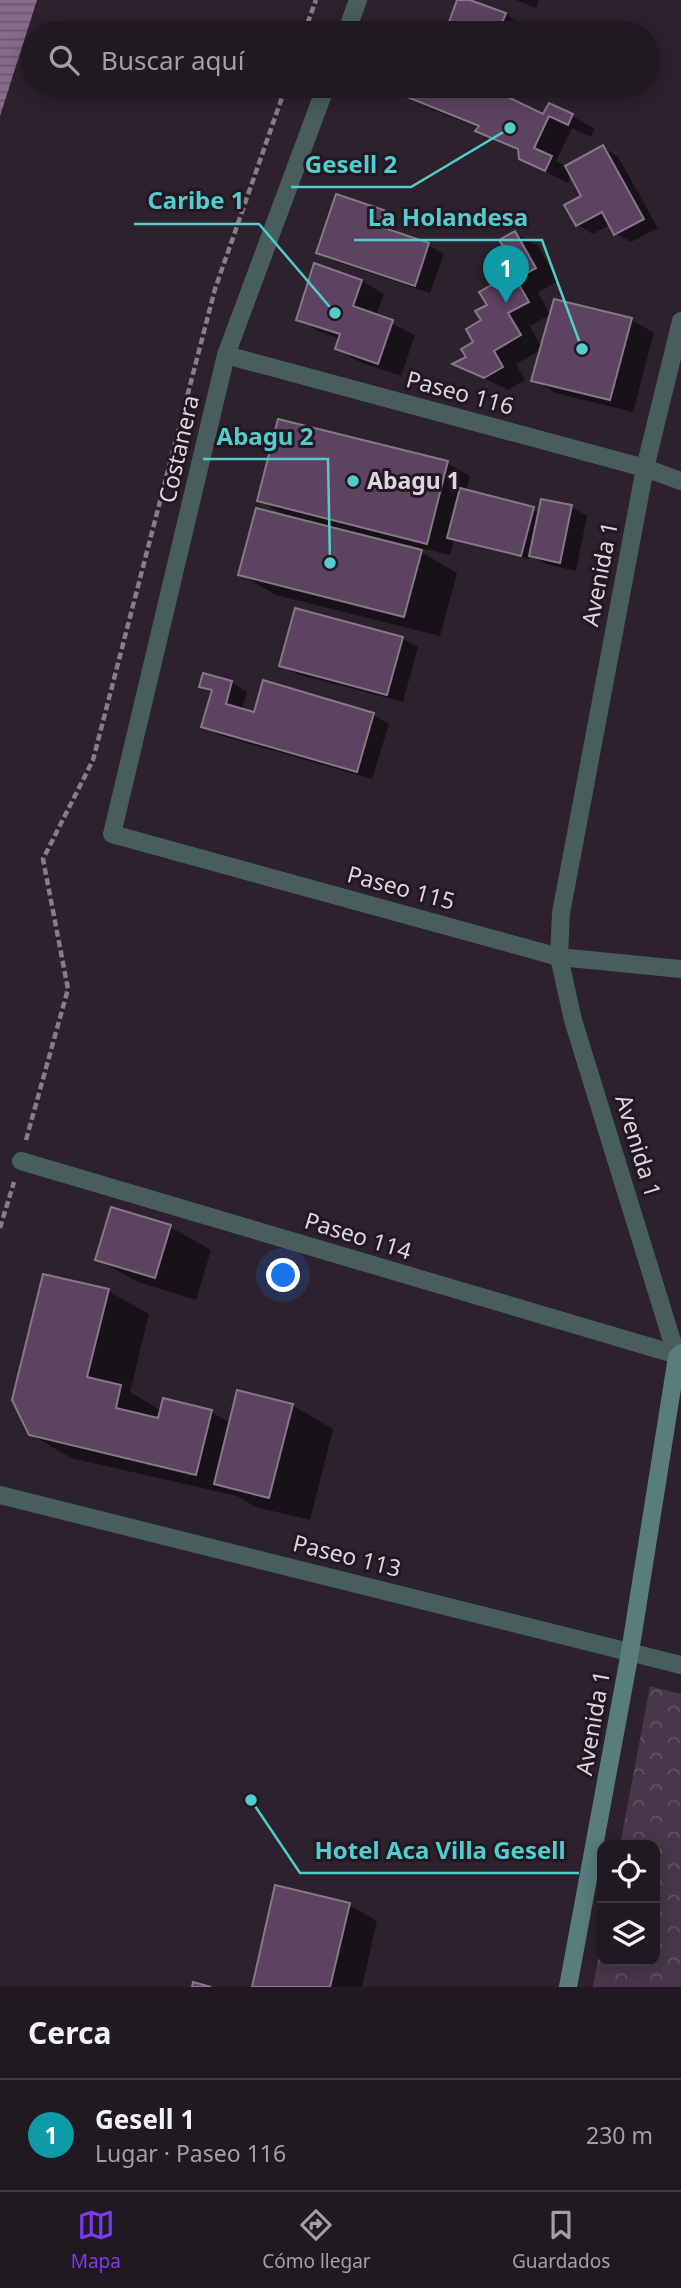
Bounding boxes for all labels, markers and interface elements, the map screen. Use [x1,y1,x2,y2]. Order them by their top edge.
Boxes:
search box [21,21,660,98]
icon: search [45,41,83,79]
text: Buscar aquí [101,42,244,78]
callout: Gesell 2 [291,142,411,187]
text: Gesell 2 [305,147,397,180]
callout: Caribe 1 [134,179,259,224]
text: Caribe 1 [147,183,245,216]
callout: La Holandesa [354,195,542,240]
text: La Holandesa [368,200,528,233]
pin: 1 [483,245,529,303]
street label: Paseo 116 [403,362,518,422]
street label: Costanera [150,392,206,506]
callout: Abagu 2 [203,414,328,459]
text: Abagu 2 [217,419,313,452]
place label: Abagu 1 [367,464,460,496]
marker: Abagu 1 [345,473,361,489]
street label: Avenida 1 [573,519,625,629]
street label: Paseo 115 [344,857,459,917]
street label: Avenida 1 [608,1090,670,1201]
street label: Paseo 114 [301,1204,416,1266]
your location [266,1258,300,1292]
street label: Paseo 113 [290,1526,405,1584]
street label: Avenida 1 [567,1668,617,1778]
callout: Hotel Aca Villa Gesell [300,1828,579,1873]
text: Hotel Aca Villa Gesell [314,1833,566,1866]
map controls [597,1840,660,1966]
button: locate [597,1840,660,1903]
button: layers [597,1903,660,1966]
text: Cerca [28,2012,111,2053]
text: Gesell 1 [95,2101,195,2137]
text: 1 [44,2119,58,2151]
text: 230 m [586,2119,653,2151]
text: Lugar · Paseo 116 [95,2137,286,2169]
tab: Mapa [71,2206,121,2274]
tab: Cómo llegar [262,2206,371,2274]
tab: Guardados [512,2206,610,2274]

